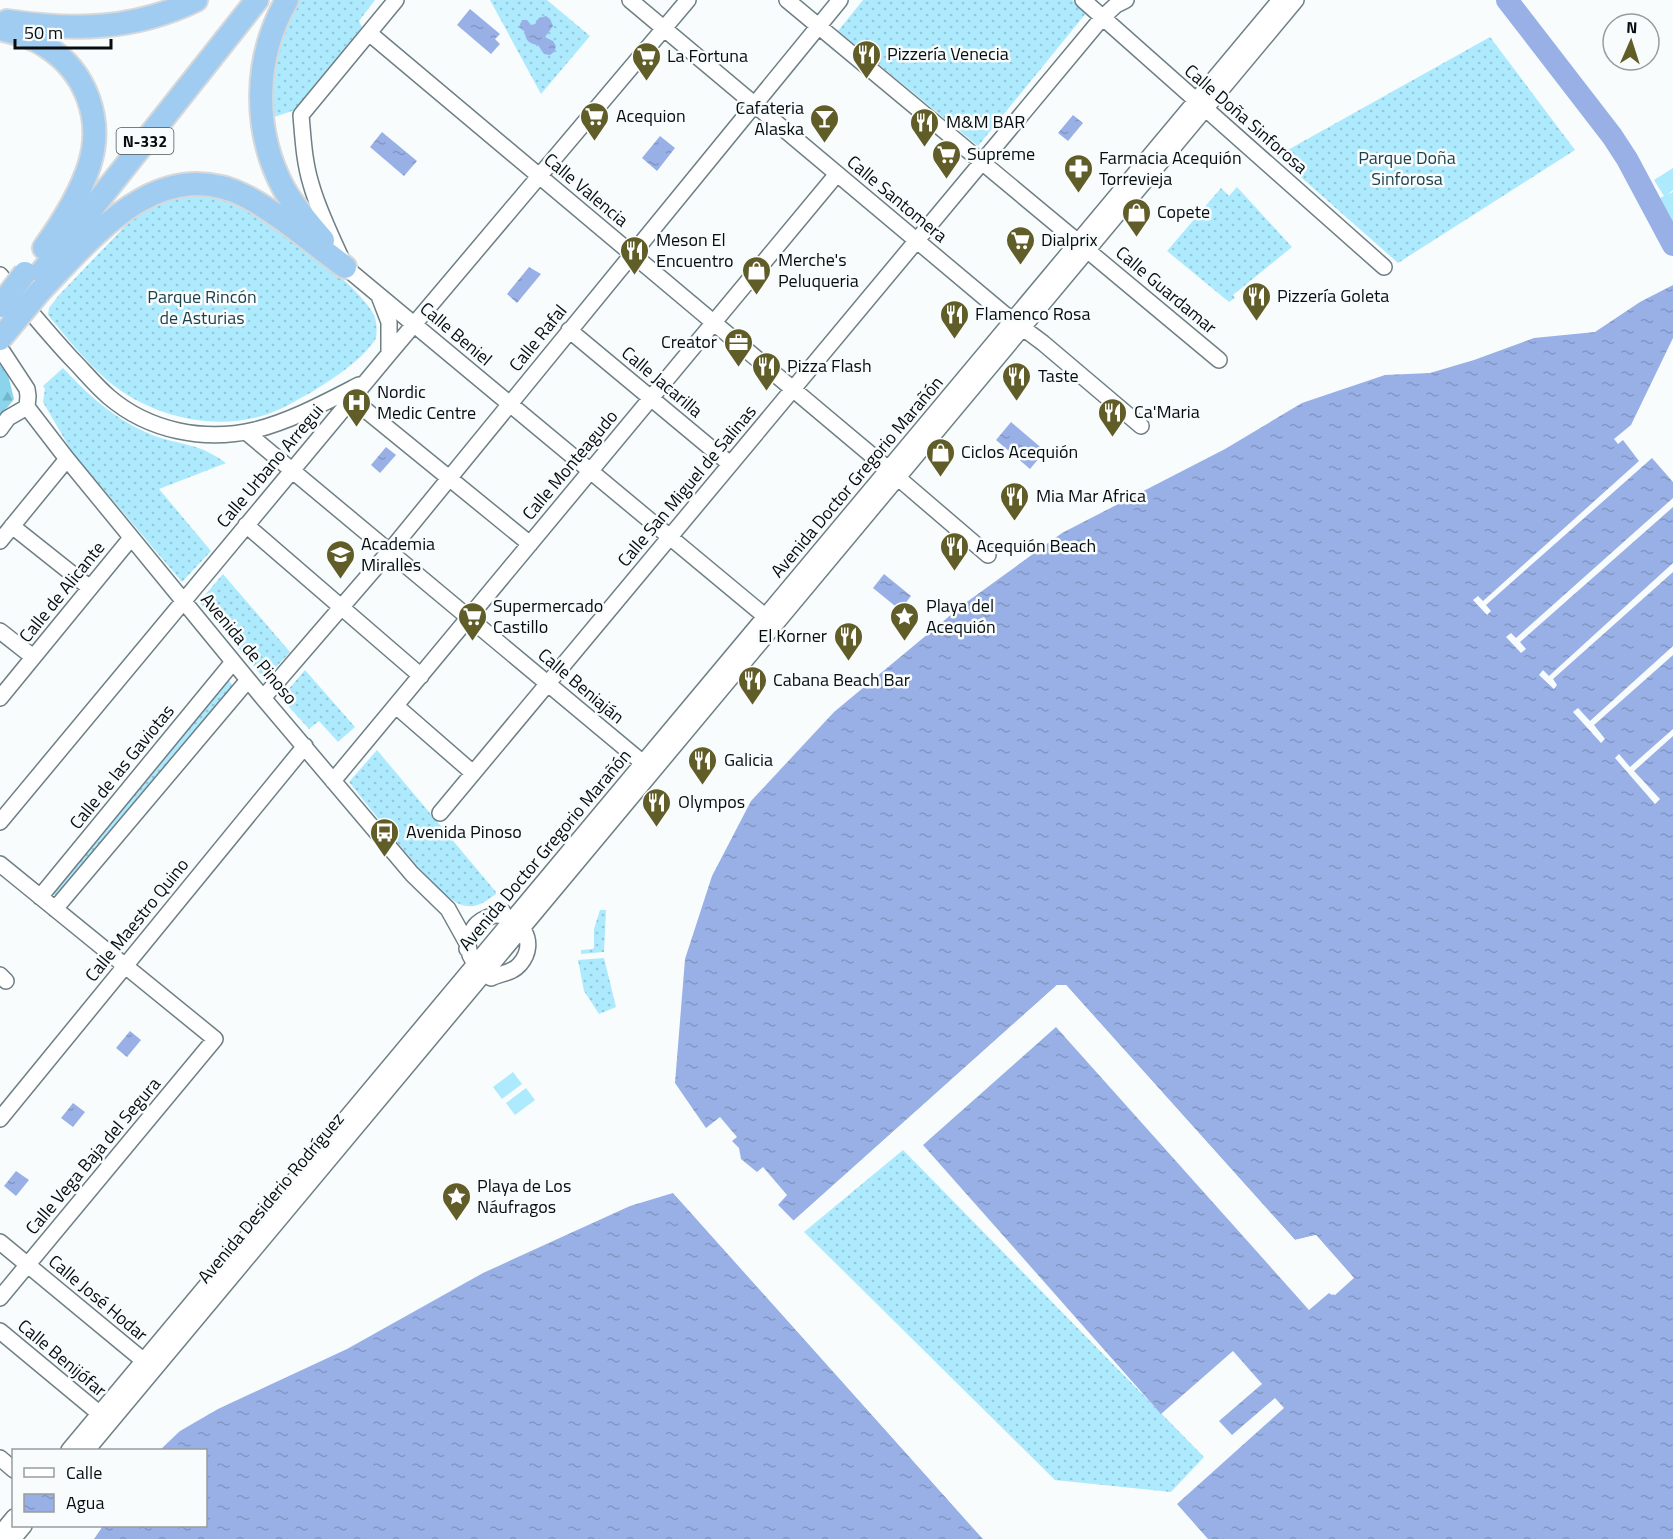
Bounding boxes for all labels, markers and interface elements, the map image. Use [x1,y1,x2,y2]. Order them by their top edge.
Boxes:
scale bar [15,12,111,50]
north arrow [1601,12,1661,72]
text: N [1626,15,1638,39]
text: 50 m [24,19,63,46]
restaurant icon: Pizzería Venecia [850,38,882,80]
supermarket icon: La Fortuna [630,40,662,82]
place label: Pizzería Venecia [887,40,1009,67]
place label: La Fortuna [667,42,748,69]
street label: Calle Doña Sinforosa [1179,57,1314,180]
place label: Cafateria Alaska [736,94,804,142]
supermarket icon: Acequion [579,100,611,142]
place label: Acequion [616,102,686,129]
bar icon: Cafateria Alaska [809,102,841,144]
restaurant icon: M&M BAR [909,106,941,148]
place label: M&M BAR [946,108,1025,135]
road number: N-332 [116,128,174,154]
supermarket icon: Supreme [930,138,962,180]
place label: Supreme [967,140,1035,167]
place label: Farmacia Acequión Torrevieja [1099,144,1242,192]
park label: Parque Doña Sinforosa [1358,144,1456,192]
street label: Calle Valencia [538,146,634,233]
street label: Calle Santomera [841,148,953,249]
pharmacy icon: Farmacia Acequión Torrevieja [1062,152,1094,194]
shop icon: Copete [1120,196,1152,238]
place label: Copete [1157,198,1210,225]
supermarket icon: Dialprix [1004,224,1036,266]
place label: Meson El Encuentro [656,226,734,274]
place label: Dialprix [1041,226,1098,253]
restaurant icon: Meson El Encuentro [619,234,651,276]
street label: Calle Guardamar [1110,239,1223,340]
place label: Merche's Peluqueria [778,246,859,294]
shop icon: Merche's Peluqueria [741,254,773,296]
restaurant icon: Pizzería Goleta [1240,280,1272,322]
place label: Pizzería Goleta [1277,282,1389,309]
park label: Parque Rincón de Asturias [147,283,257,331]
street label: Calle Beniel [414,295,498,372]
street label: Calle Rafal [502,298,573,377]
restaurant icon: Flamenco Rosa [938,298,970,340]
place label: Flamenco Rosa [975,300,1090,327]
office icon: Creator [722,326,754,368]
place label: Creator [661,328,717,355]
street label: Calle Jacarilla [616,340,709,424]
restaurant icon: Pizza Flash [750,350,782,392]
place label: Pizza Flash [787,352,872,379]
restaurant icon: Taste [1001,360,1033,402]
place label: Taste [1038,362,1079,389]
street label: Avenida Doctor Gregorio Marañón [764,370,949,583]
place label: Nordic Medic Centre [377,378,476,426]
hospital icon: Nordic Medic Centre [340,386,372,428]
restaurant icon: Ca'Maria [1097,396,1129,438]
street label: Calle Urbano Arregui [210,398,330,534]
place label: Ca'Maria [1134,398,1200,425]
street label: Calle San Miguel de Salinas [611,399,763,573]
street label: Calle Monteagudo [515,404,624,526]
shop icon: Ciclos Acequión [924,436,956,478]
place label: Ciclos Acequión [961,438,1078,465]
restaurant icon: Mia Mar Africa [999,480,1031,522]
place label: Mia Mar Africa [1036,482,1146,509]
place label: Academia Miralles [361,530,435,578]
restaurant icon: Acequión Beach [939,530,971,572]
place label: Acequión Beach [976,532,1096,559]
street label: Calle de Alicante [12,535,111,648]
school or university icon: Academia Miralles [324,538,356,580]
street label: Avenida de Pinoso [195,587,304,710]
place label: Supermercado Castillo [493,592,603,640]
place label: Playa del Acequión [926,592,996,640]
supermarket icon: Supermercado Castillo [456,600,488,642]
place icon: Playa del Acequión [889,600,921,642]
restaurant icon: El Korner [832,620,864,662]
place label: El Korner [758,622,827,649]
street label: Calle Beniaján [532,641,630,730]
restaurant icon: Cabana Beach Bar [736,664,768,706]
place label: Cabana Beach Bar [773,666,910,693]
street label: Calle de las Gaviotas [63,698,181,835]
street label: Avenida Doctor Gregorio Marañón [452,743,637,956]
restaurant icon: Galicia [687,744,719,786]
place label: Galicia [724,746,773,773]
restaurant icon: Olympos [641,786,673,828]
place label: Olympos [678,788,745,815]
bus stop icon: Avenida Pinoso [369,816,401,858]
place label: Avenida Pinoso [406,818,522,845]
street label: Calle Maestro Quino [78,852,195,987]
street label: Calle Vega Baja del Segura [19,1071,167,1240]
street label: Avenida Desiderio Rodríguez [191,1106,350,1289]
place label: Playa de Los Náufragos [477,1172,571,1220]
place icon: Playa de Los Náufragos [440,1180,472,1222]
street label: Calle José Hodar [43,1248,154,1347]
street label: Calle Benijófar [12,1312,113,1403]
legend [12,1449,207,1527]
text: Calle [66,1459,102,1486]
text: Agua [66,1489,104,1516]

